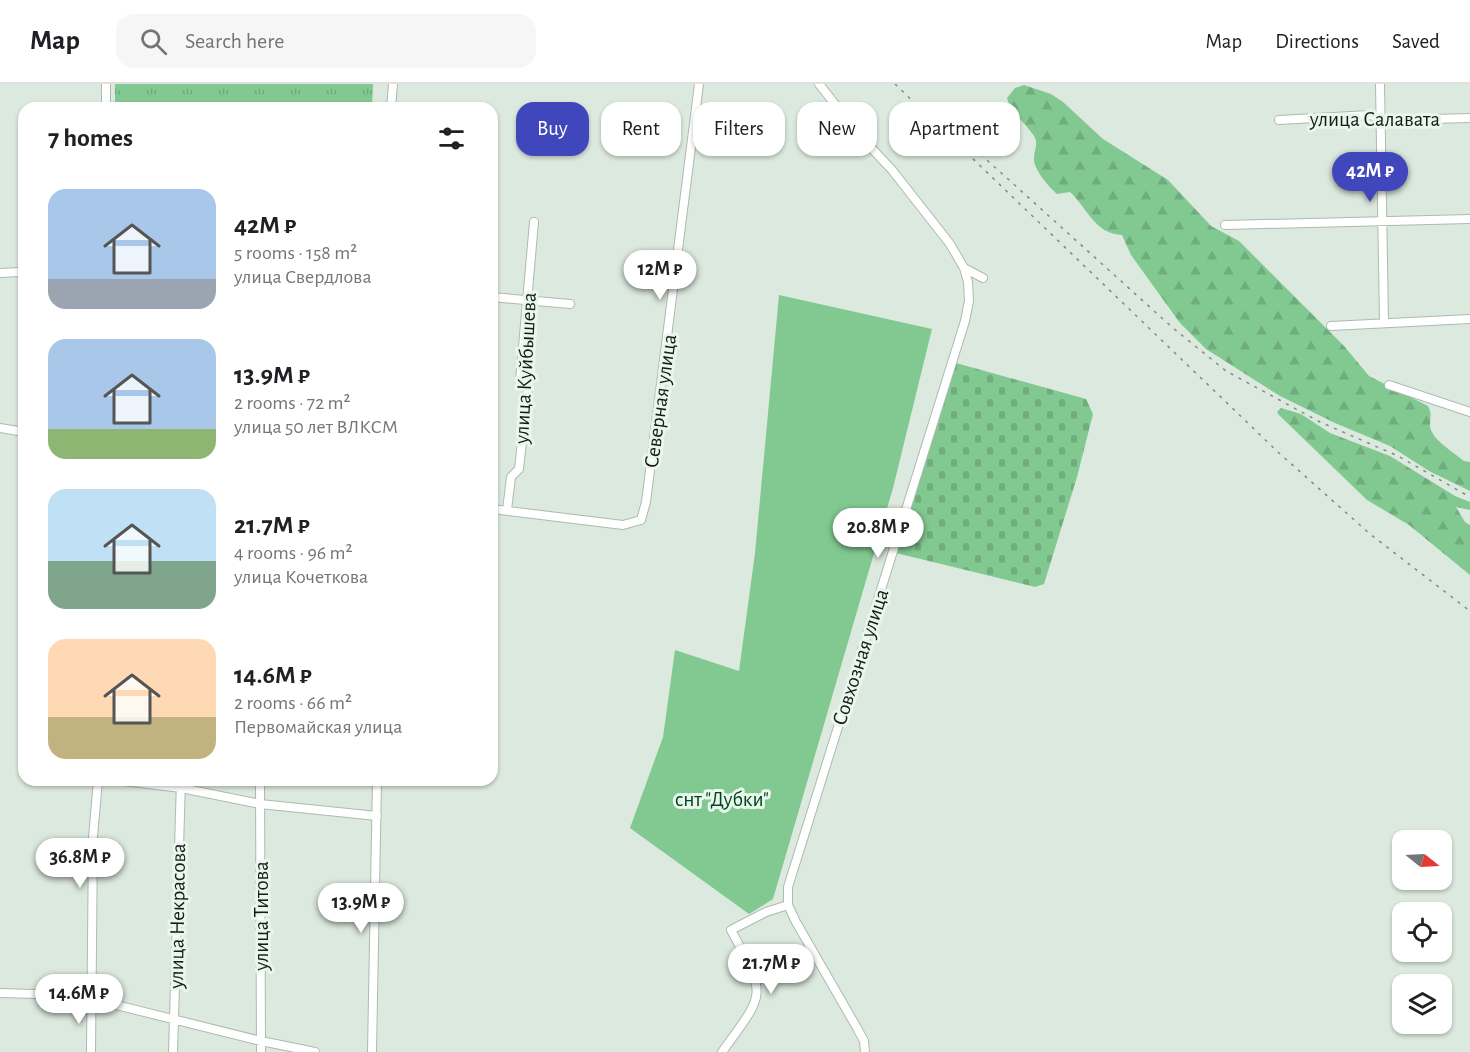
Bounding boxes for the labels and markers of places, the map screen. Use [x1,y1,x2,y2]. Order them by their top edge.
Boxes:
pin: 42M ₽ [1328,152,1412,203]
pin: 12M ₽ [618,250,702,301]
pin: 20.8M ₽ [823,508,933,559]
pin: 36.8M ₽ [25,838,135,889]
pin: 13.9M ₽ [306,883,416,934]
pin: 21.7M ₽ [716,944,826,995]
pin: 14.6M ₽ [24,974,134,1025]

